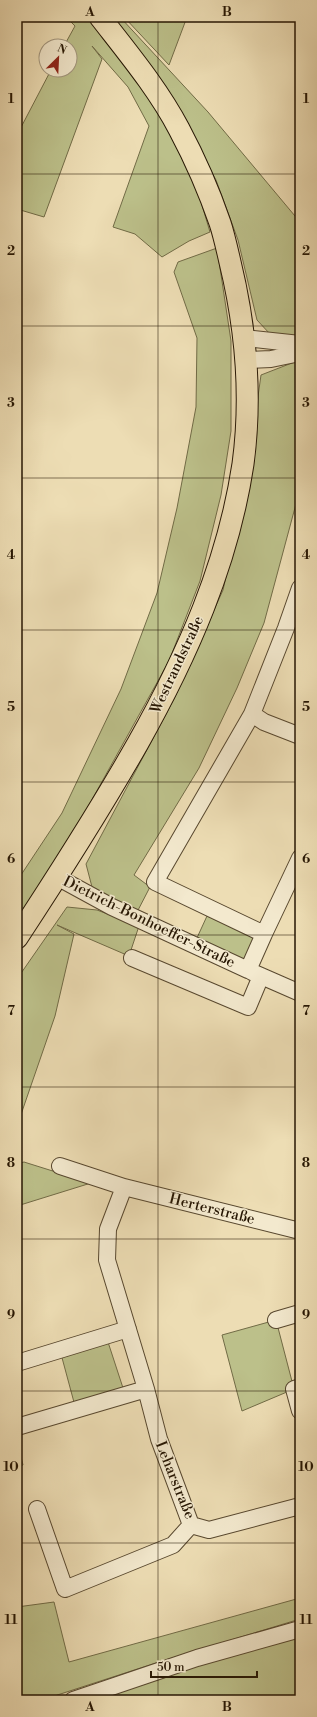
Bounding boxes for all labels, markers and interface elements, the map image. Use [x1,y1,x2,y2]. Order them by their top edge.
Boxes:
text: A [84,4,95,20]
text: B [222,4,232,20]
north arrow [38,38,78,78]
text: N [55,42,69,58]
text: 1 [8,91,15,107]
text: 1 [303,91,310,107]
text: 2 [7,243,15,259]
text: 2 [302,243,310,259]
text: 3 [7,395,15,411]
text: 3 [302,395,310,411]
text: 4 [7,547,16,563]
text: 4 [302,547,311,563]
street label: Westrandstraße [146,613,208,718]
text: 5 [7,699,15,715]
text: 5 [302,699,310,715]
text: 6 [7,851,15,867]
text: 6 [302,851,310,867]
street label: Dietrich-Bonhoeffer-Straße [60,872,238,972]
text: 7 [7,1003,15,1019]
text: 7 [302,1003,310,1019]
text: 8 [7,1155,15,1171]
text: 8 [302,1155,310,1171]
street label: Herterstraße [167,1189,257,1229]
text: 9 [7,1307,15,1323]
text: 9 [302,1307,310,1323]
street label: Leharstraße [151,1438,199,1522]
text: 10 [3,1459,19,1475]
text: 10 [298,1459,314,1475]
text: 11 [5,1612,18,1628]
text: 11 [300,1612,313,1628]
scale bar [151,1653,257,1679]
text: 50 m [157,1660,185,1675]
text: A [84,1699,95,1715]
text: B [222,1699,232,1715]

